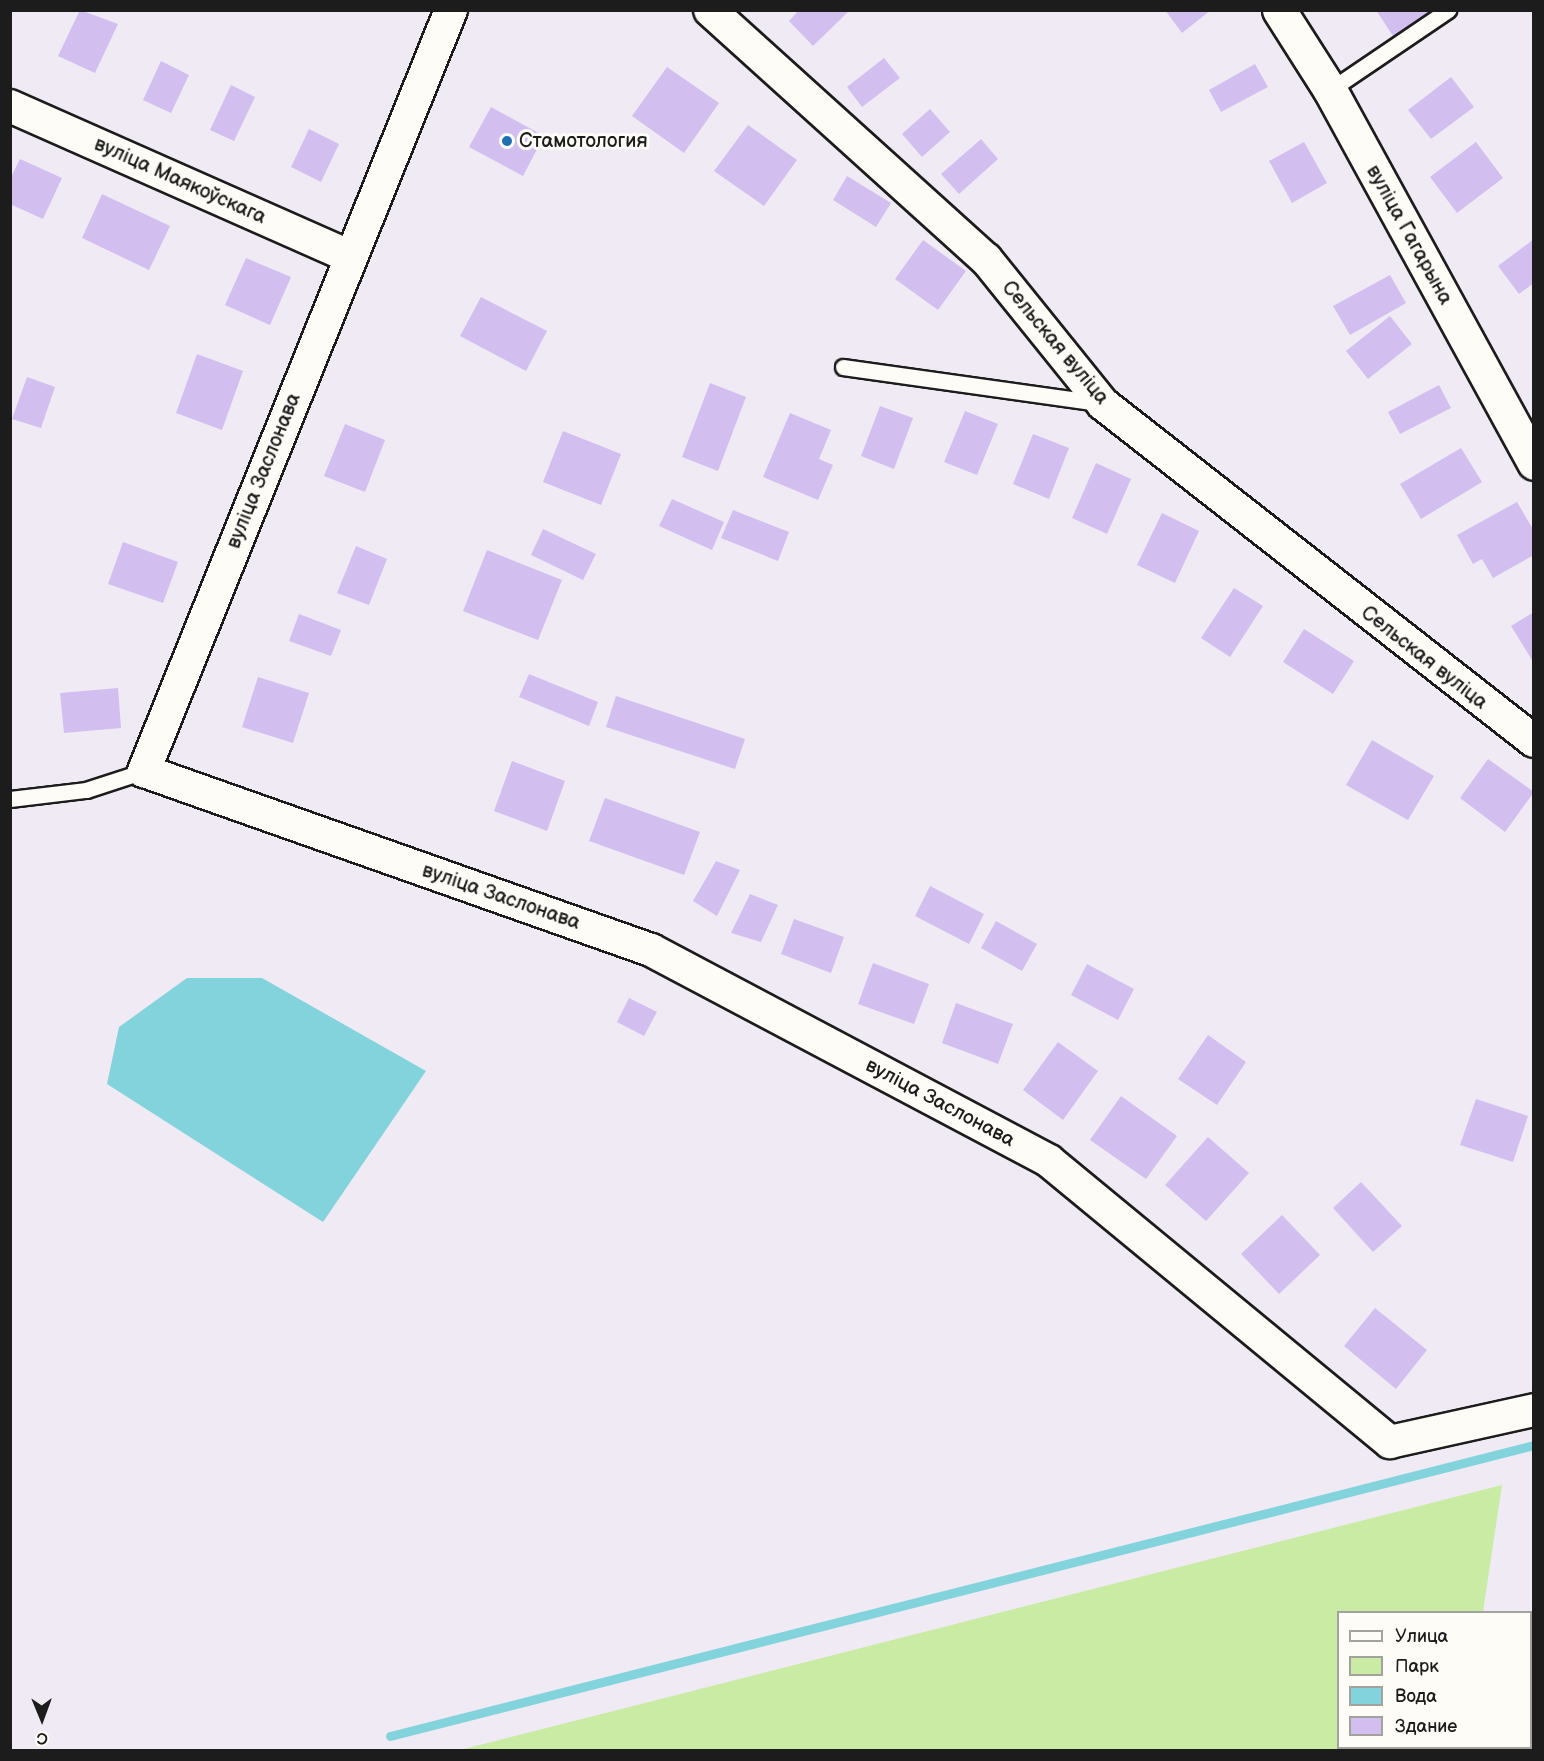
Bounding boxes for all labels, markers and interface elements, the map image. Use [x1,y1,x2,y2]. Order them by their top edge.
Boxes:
place label: Стамотология [519,129,647,153]
street label: вуліца Маякоўскага [90,132,270,230]
marker: Стамотология [500,134,514,148]
street label: вуліца Гагарына [1361,161,1457,309]
street label: Сельская вуліца [996,276,1114,410]
street label: вуліца Заслонава [222,390,306,552]
street label: Сельская вуліца [1356,601,1492,715]
street label: вуліца Заслонава [419,859,583,935]
street label: вуліца Заслонава [861,1054,1019,1152]
legend [1337,1611,1532,1749]
text: Улица [1395,1626,1448,1647]
text: Парк [1395,1656,1439,1677]
text: Вода [1395,1686,1437,1707]
north arrow [12,1689,72,1749]
text: Здание [1395,1716,1457,1737]
text: С [37,1728,48,1747]

